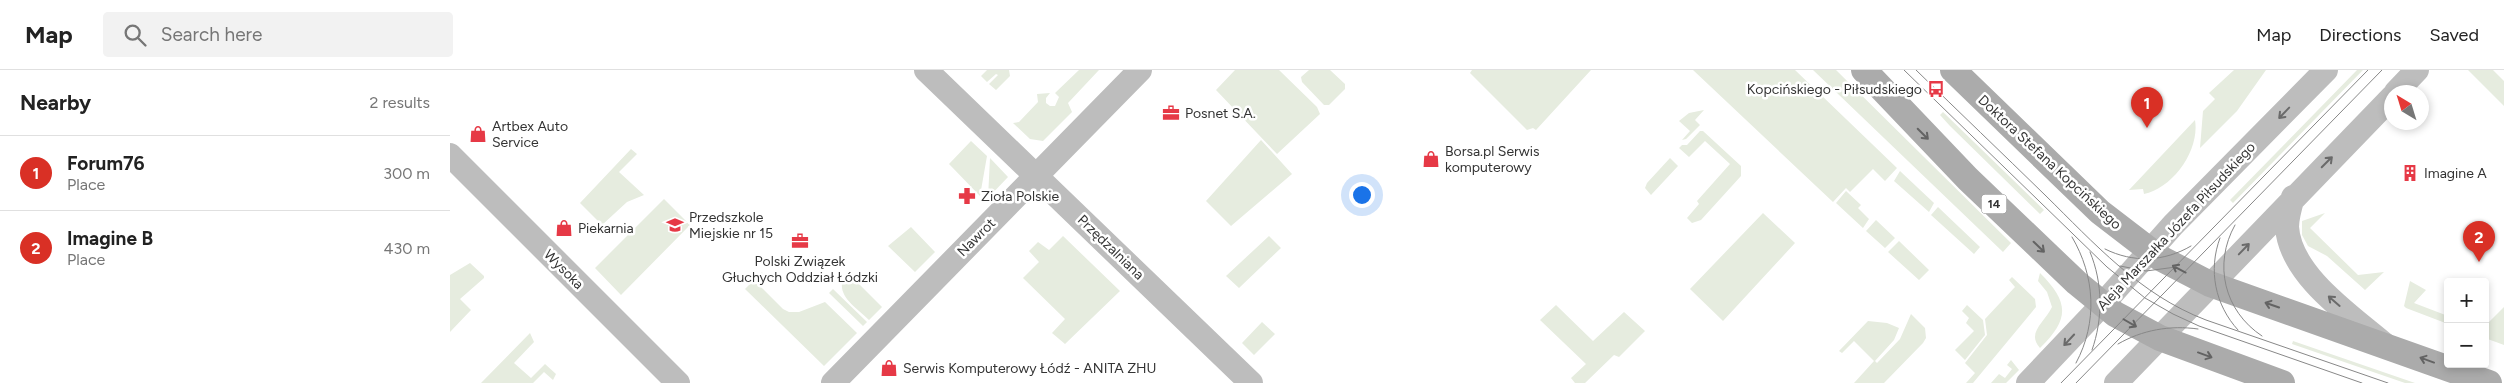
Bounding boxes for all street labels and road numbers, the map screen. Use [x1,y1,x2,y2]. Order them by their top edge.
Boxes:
street label: Doktora Stefana Kopcińskiego [1975,92,2125,233]
street label: Aleja Marszałka Józefa Piłsudskiego [2094,139,2259,314]
road number: 14 [1982,195,2006,214]
street label: Przędzalniana [1074,211,1147,283]
street label: Nawrot [954,215,999,260]
street label: Wysoka [540,246,587,293]

